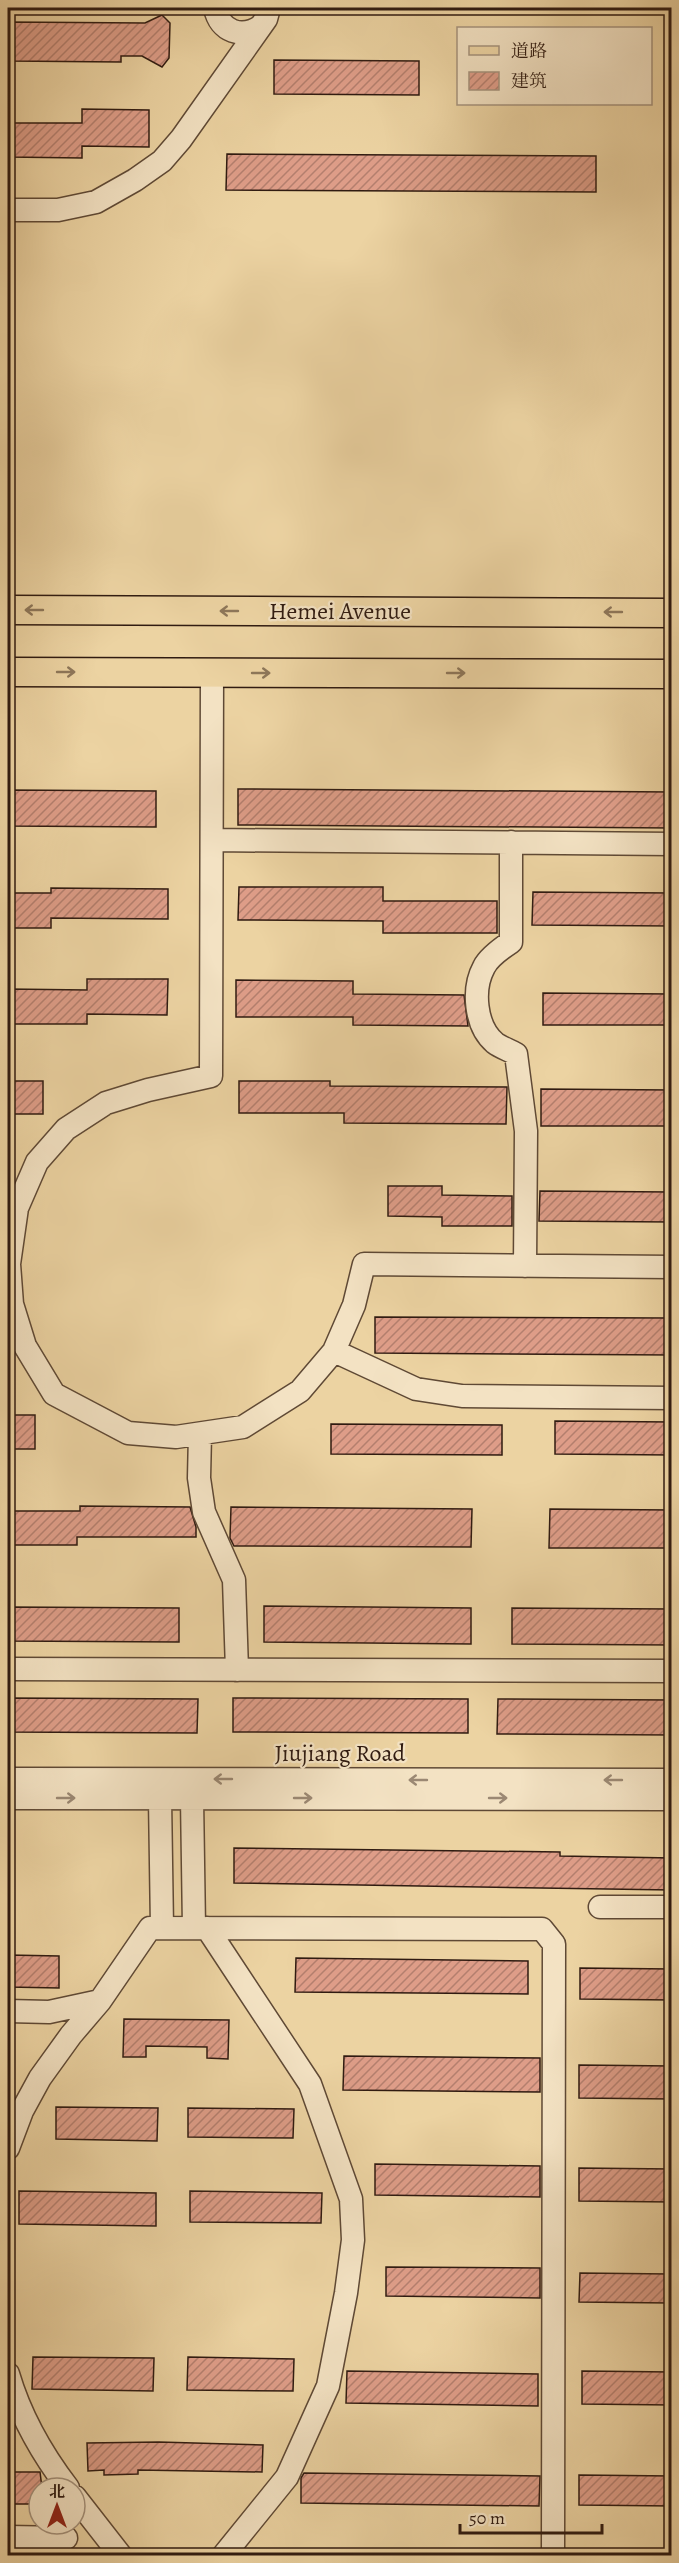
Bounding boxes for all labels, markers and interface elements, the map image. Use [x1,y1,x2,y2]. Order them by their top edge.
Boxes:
legend [457,27,652,105]
text: 道路 [511,39,547,63]
text: 建筑 [511,69,547,93]
street label: Hemei Avenue [269,595,411,627]
one-way arrow [25,604,45,616]
one-way arrow [220,605,240,617]
one-way arrow [604,606,624,618]
one-way arrow [55,666,75,678]
one-way arrow [250,667,270,679]
one-way arrow [445,667,465,679]
street label: Jiujiang Road [275,1737,406,1769]
one-way arrow [214,1773,234,1785]
one-way arrow [409,1774,429,1786]
one-way arrow [604,1774,624,1786]
one-way arrow [55,1792,75,1804]
one-way arrow [292,1792,312,1804]
one-way arrow [487,1792,507,1804]
north arrow [27,2476,87,2536]
text: 北 [49,2481,65,2503]
scale bar [460,2497,602,2535]
text: 50 m [469,2506,505,2530]

